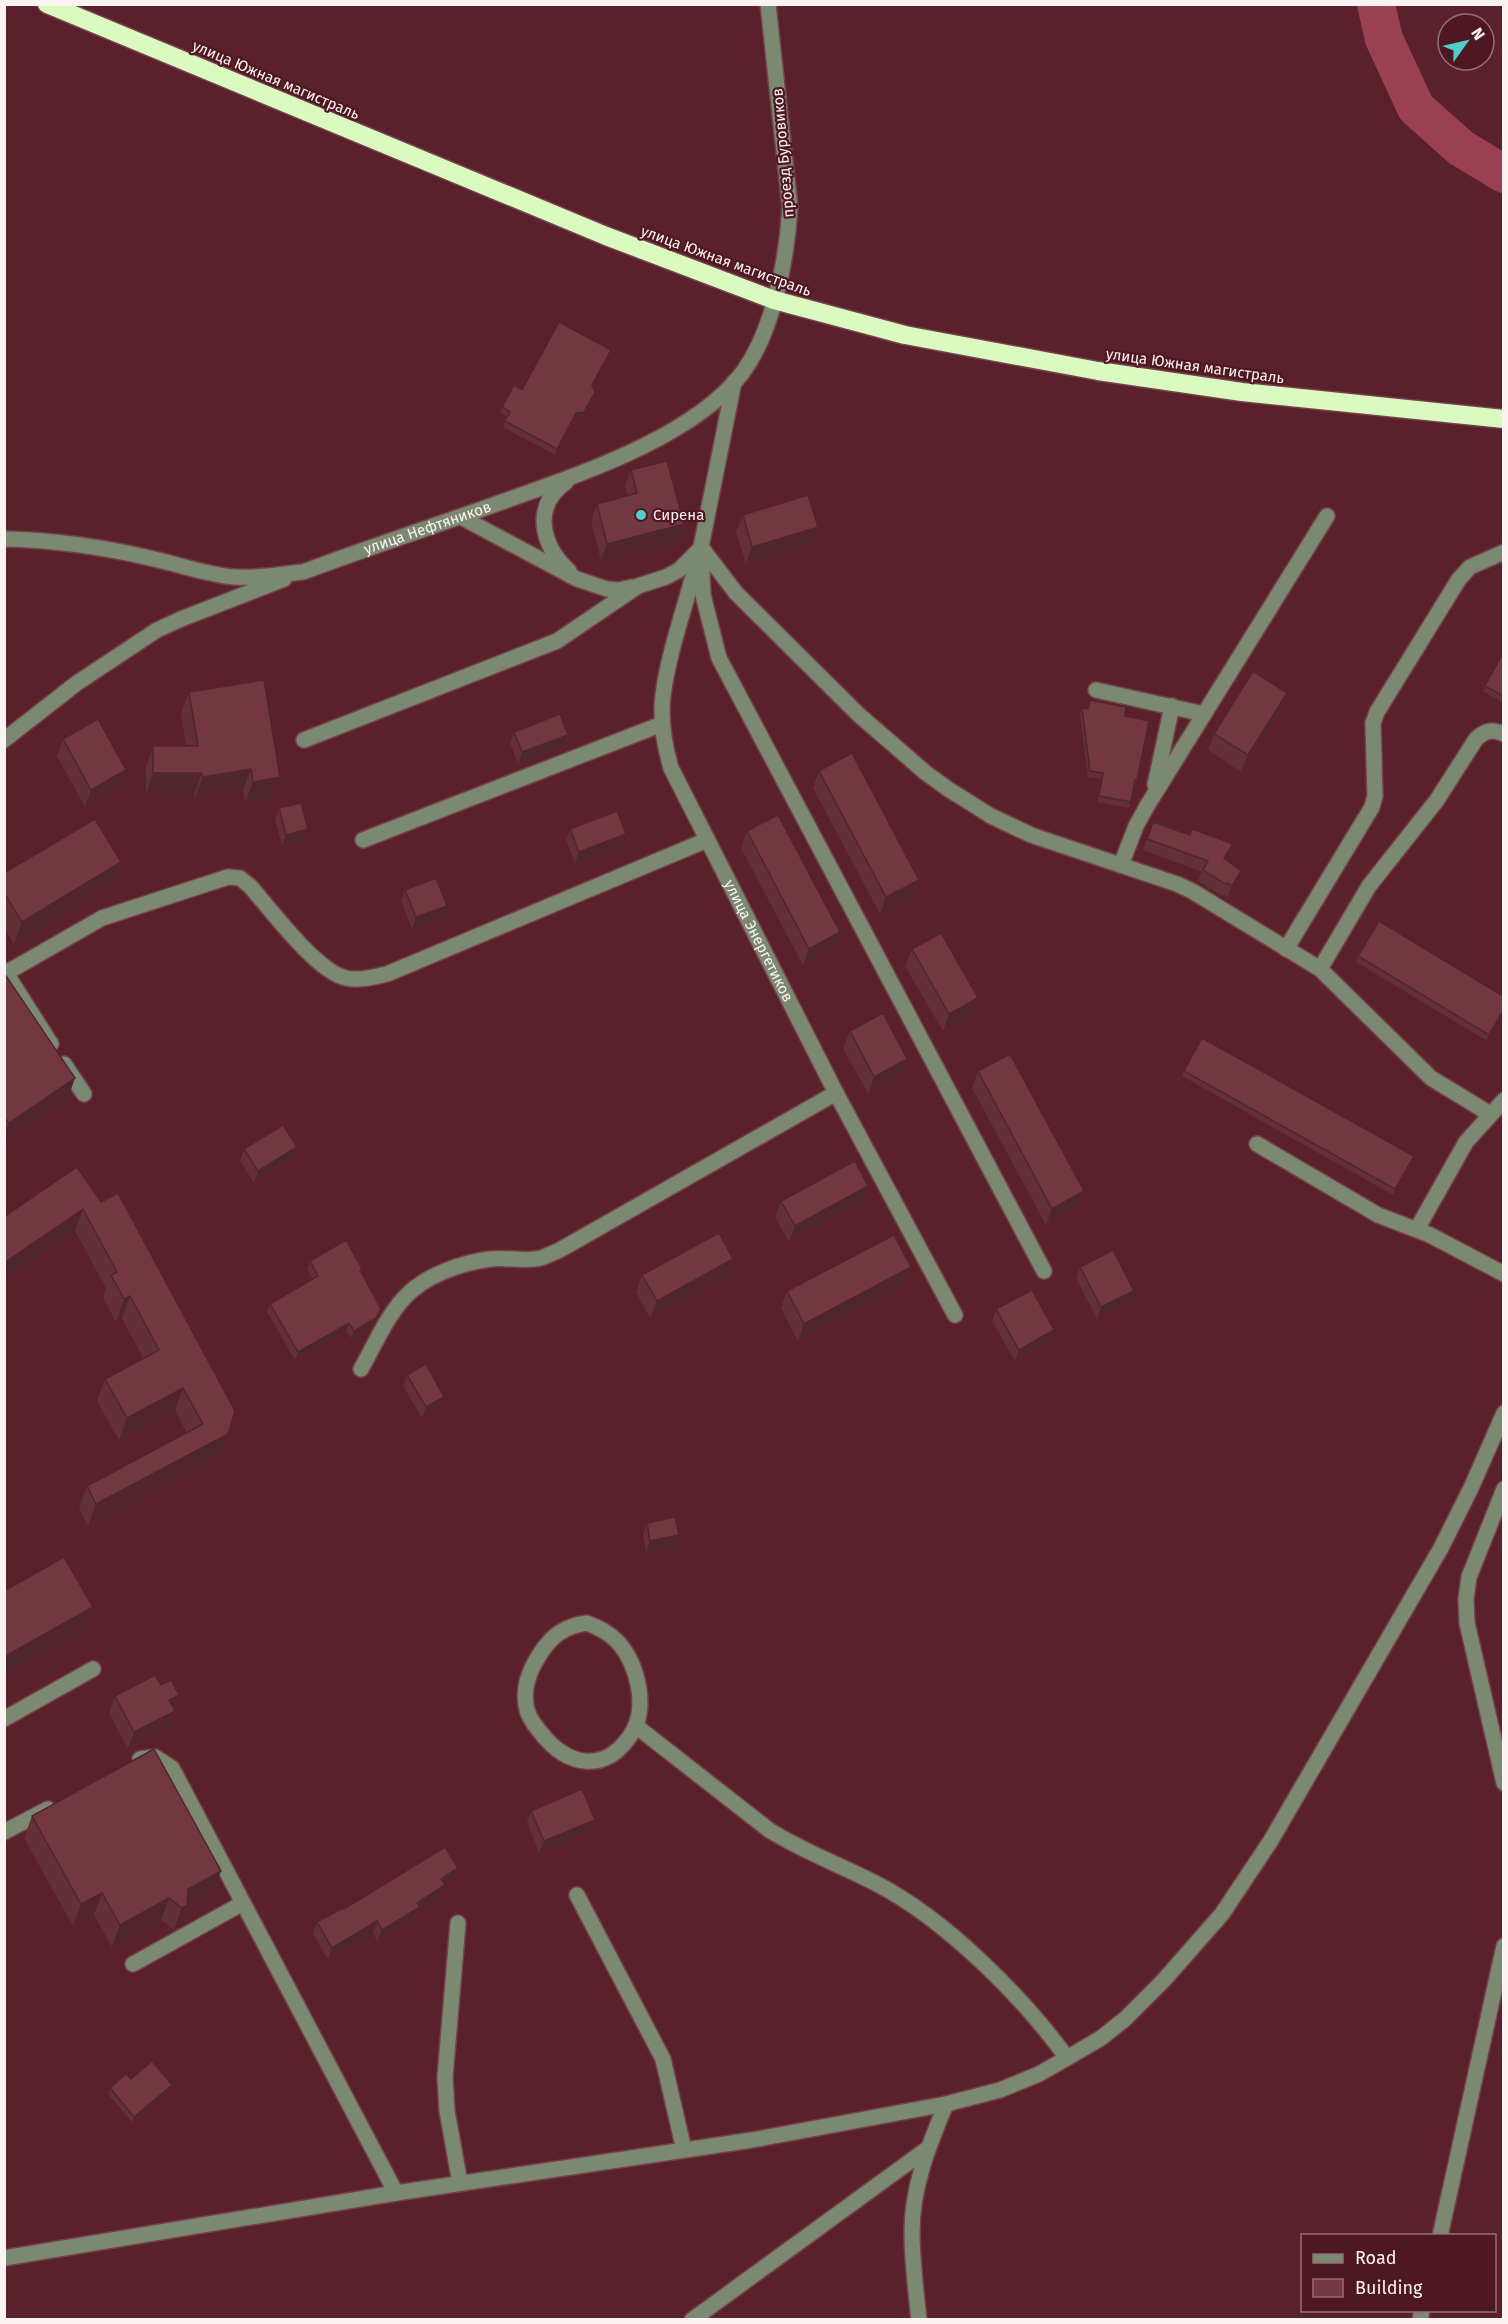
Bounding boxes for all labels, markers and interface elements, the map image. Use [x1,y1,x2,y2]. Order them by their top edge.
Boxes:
north arrow [1436,12,1496,72]
text: N [1467,24,1489,44]
street label: улица Южная магистраль [190,37,363,124]
street label: проезд Буровиков [768,87,798,219]
street label: улица Южная магистраль [638,222,814,300]
street label: улица Южная магистраль [1105,345,1286,387]
street label: улица Нефтяников [361,498,493,558]
place label: Сирена [653,506,704,524]
marker: Сирена [634,508,648,522]
street label: улица Энергетиков [720,877,797,1005]
legend [1301,2234,1496,2312]
text: Road [1355,2247,1397,2269]
text: Building [1355,2277,1423,2299]

